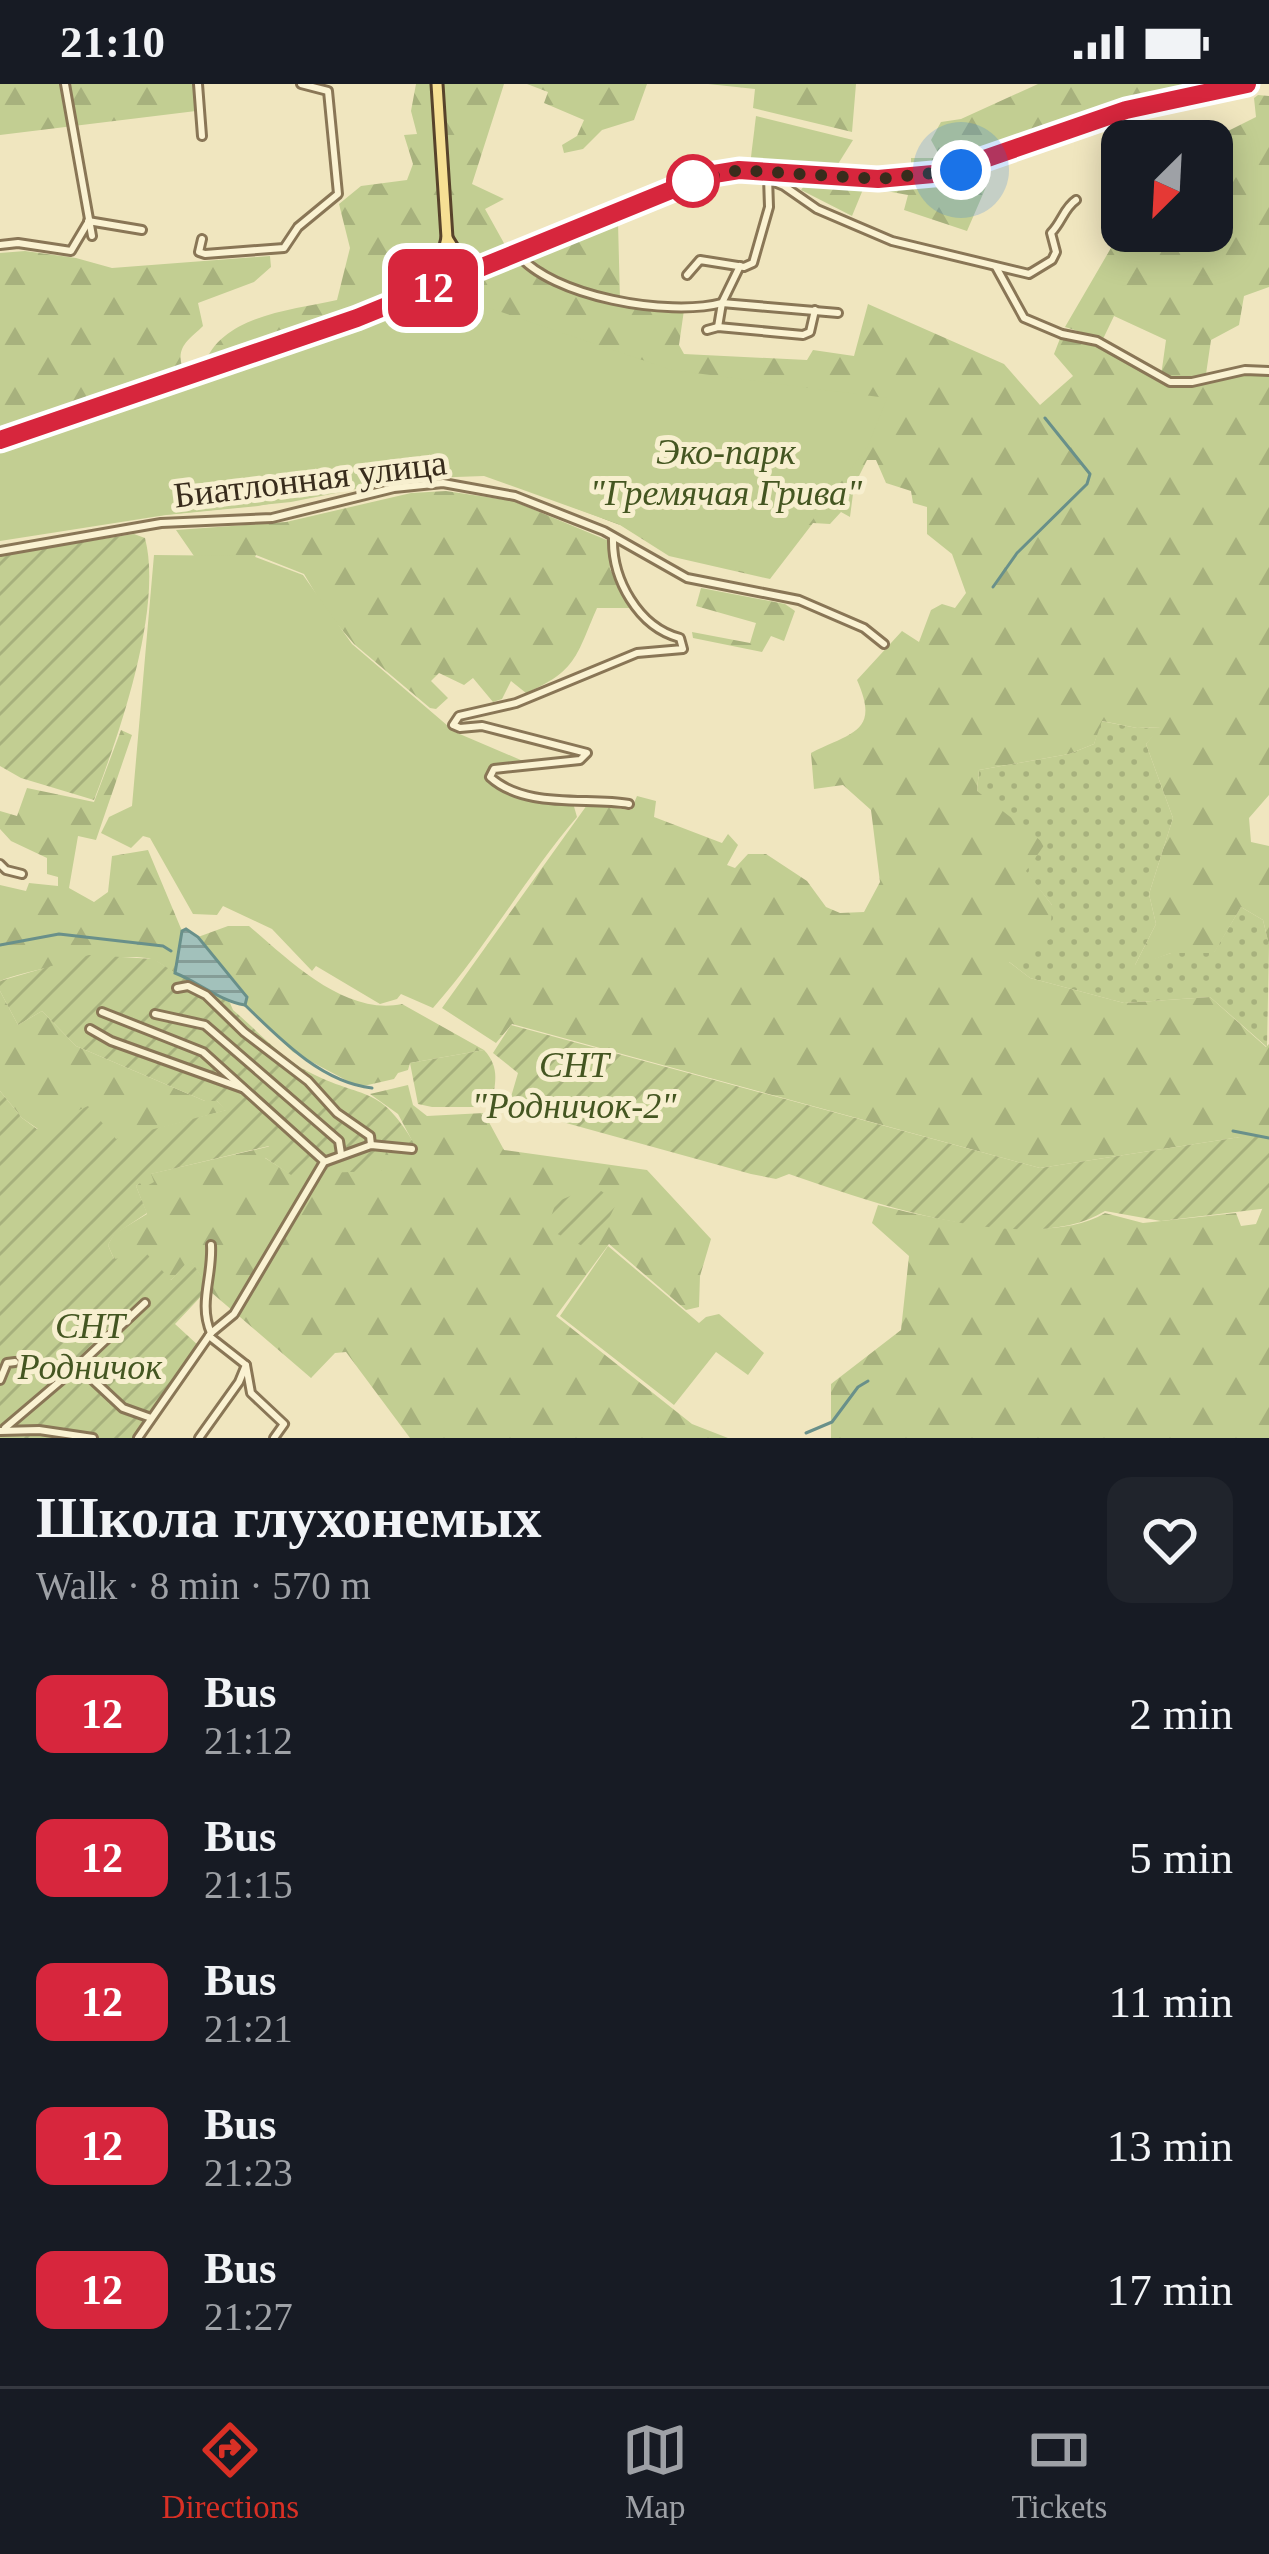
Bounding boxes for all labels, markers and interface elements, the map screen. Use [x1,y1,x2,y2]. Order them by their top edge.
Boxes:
text: 21:10 [60,17,165,67]
north arrow [1101,120,1233,252]
map controls [1101,120,1233,252]
your location [931,140,991,200]
unlabelled marker [668,156,718,206]
line badge: 12 [379,249,487,327]
text: 12 [412,265,454,311]
park label: Эко-парк "Гремячая Грива" [590,432,863,513]
street label: Биатлонная улица [171,442,449,516]
park label: СНТ "Родничок-2" [472,1045,677,1126]
park label: СНТ Родничок [17,1306,163,1387]
button: heart [1107,1477,1233,1603]
text: Школа глухонемых [36,1486,541,1549]
text: Walk · 8 min · 570 m [36,1564,371,1607]
text: Bus [204,1667,277,1717]
text: 2 min [1129,1689,1233,1739]
text: 12 [81,1691,123,1737]
text: 21:12 [204,1719,293,1762]
text: Bus [204,1811,277,1861]
text: 5 min [1129,1833,1233,1883]
text: 12 [81,1835,123,1881]
text: 21:15 [204,1863,293,1906]
text: Bus [204,1955,277,2005]
text: 11 min [1108,1977,1233,2027]
text: 12 [81,1979,123,2025]
text: 21:21 [204,2007,293,2050]
text: Bus [204,2099,277,2149]
text: 13 min [1107,2121,1233,2171]
text: 12 [81,2123,123,2169]
text: 21:23 [204,2151,293,2194]
text: Bus [204,2243,277,2293]
text: 17 min [1107,2265,1233,2315]
text: 12 [81,2267,123,2313]
text: 21:27 [204,2295,293,2338]
tab: Directions [162,2417,299,2526]
tab: Map [622,2417,688,2526]
tab: Tickets [1011,2417,1107,2526]

